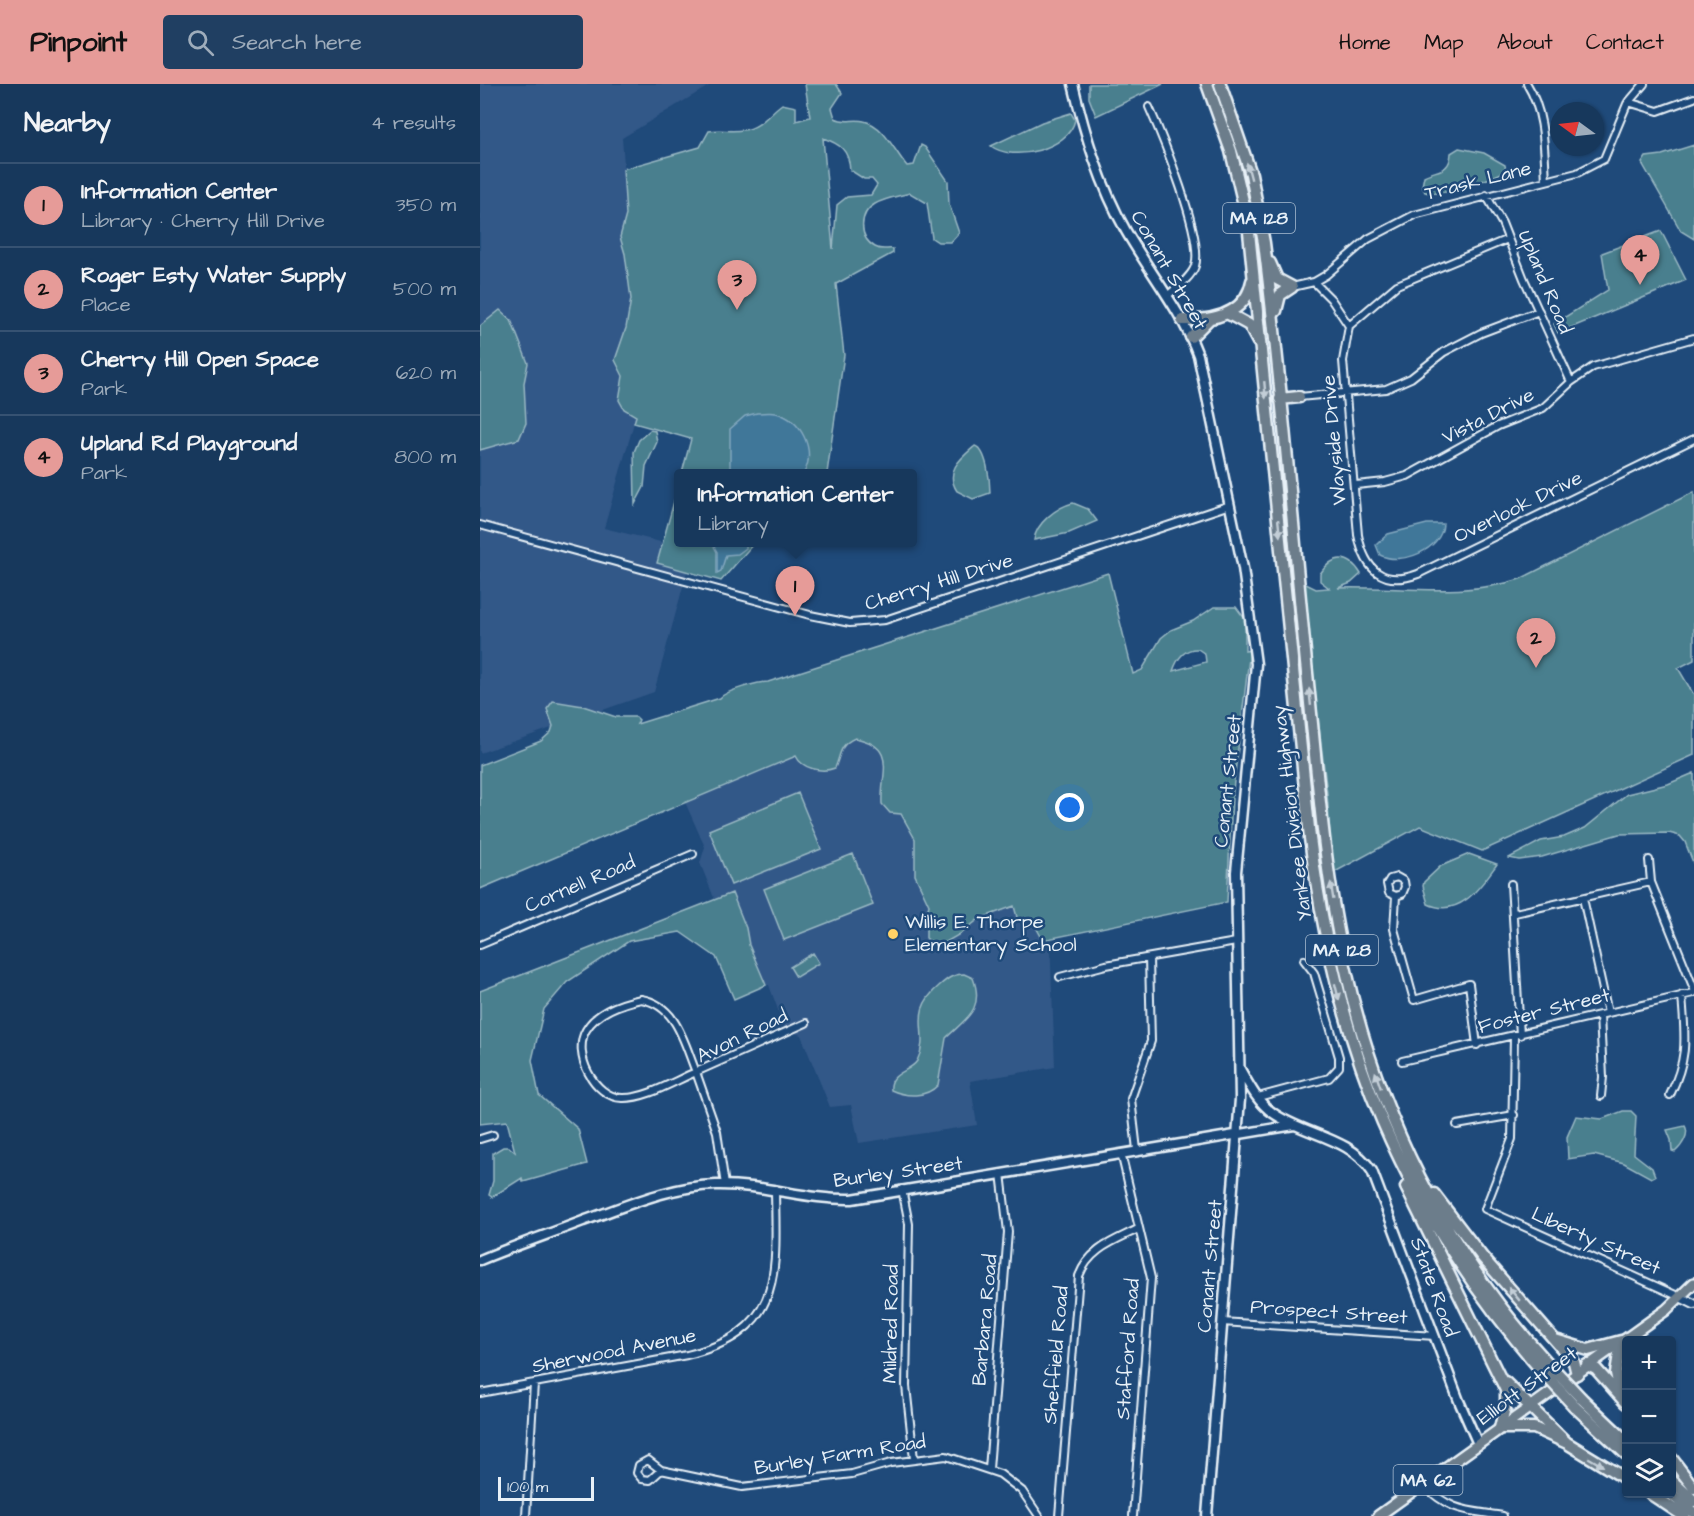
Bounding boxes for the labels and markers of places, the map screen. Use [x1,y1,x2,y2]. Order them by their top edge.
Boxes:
pin: 4 [1620,236,1660,285]
pin: 3 [718,260,756,310]
pin: 1 [776,566,814,616]
pin: 2 [1516,618,1556,668]
place label: Willis E. Thorpe Elementary School [905,908,1077,960]
marker: Willis E. Thorpe Elementary School [886,927,900,941]

